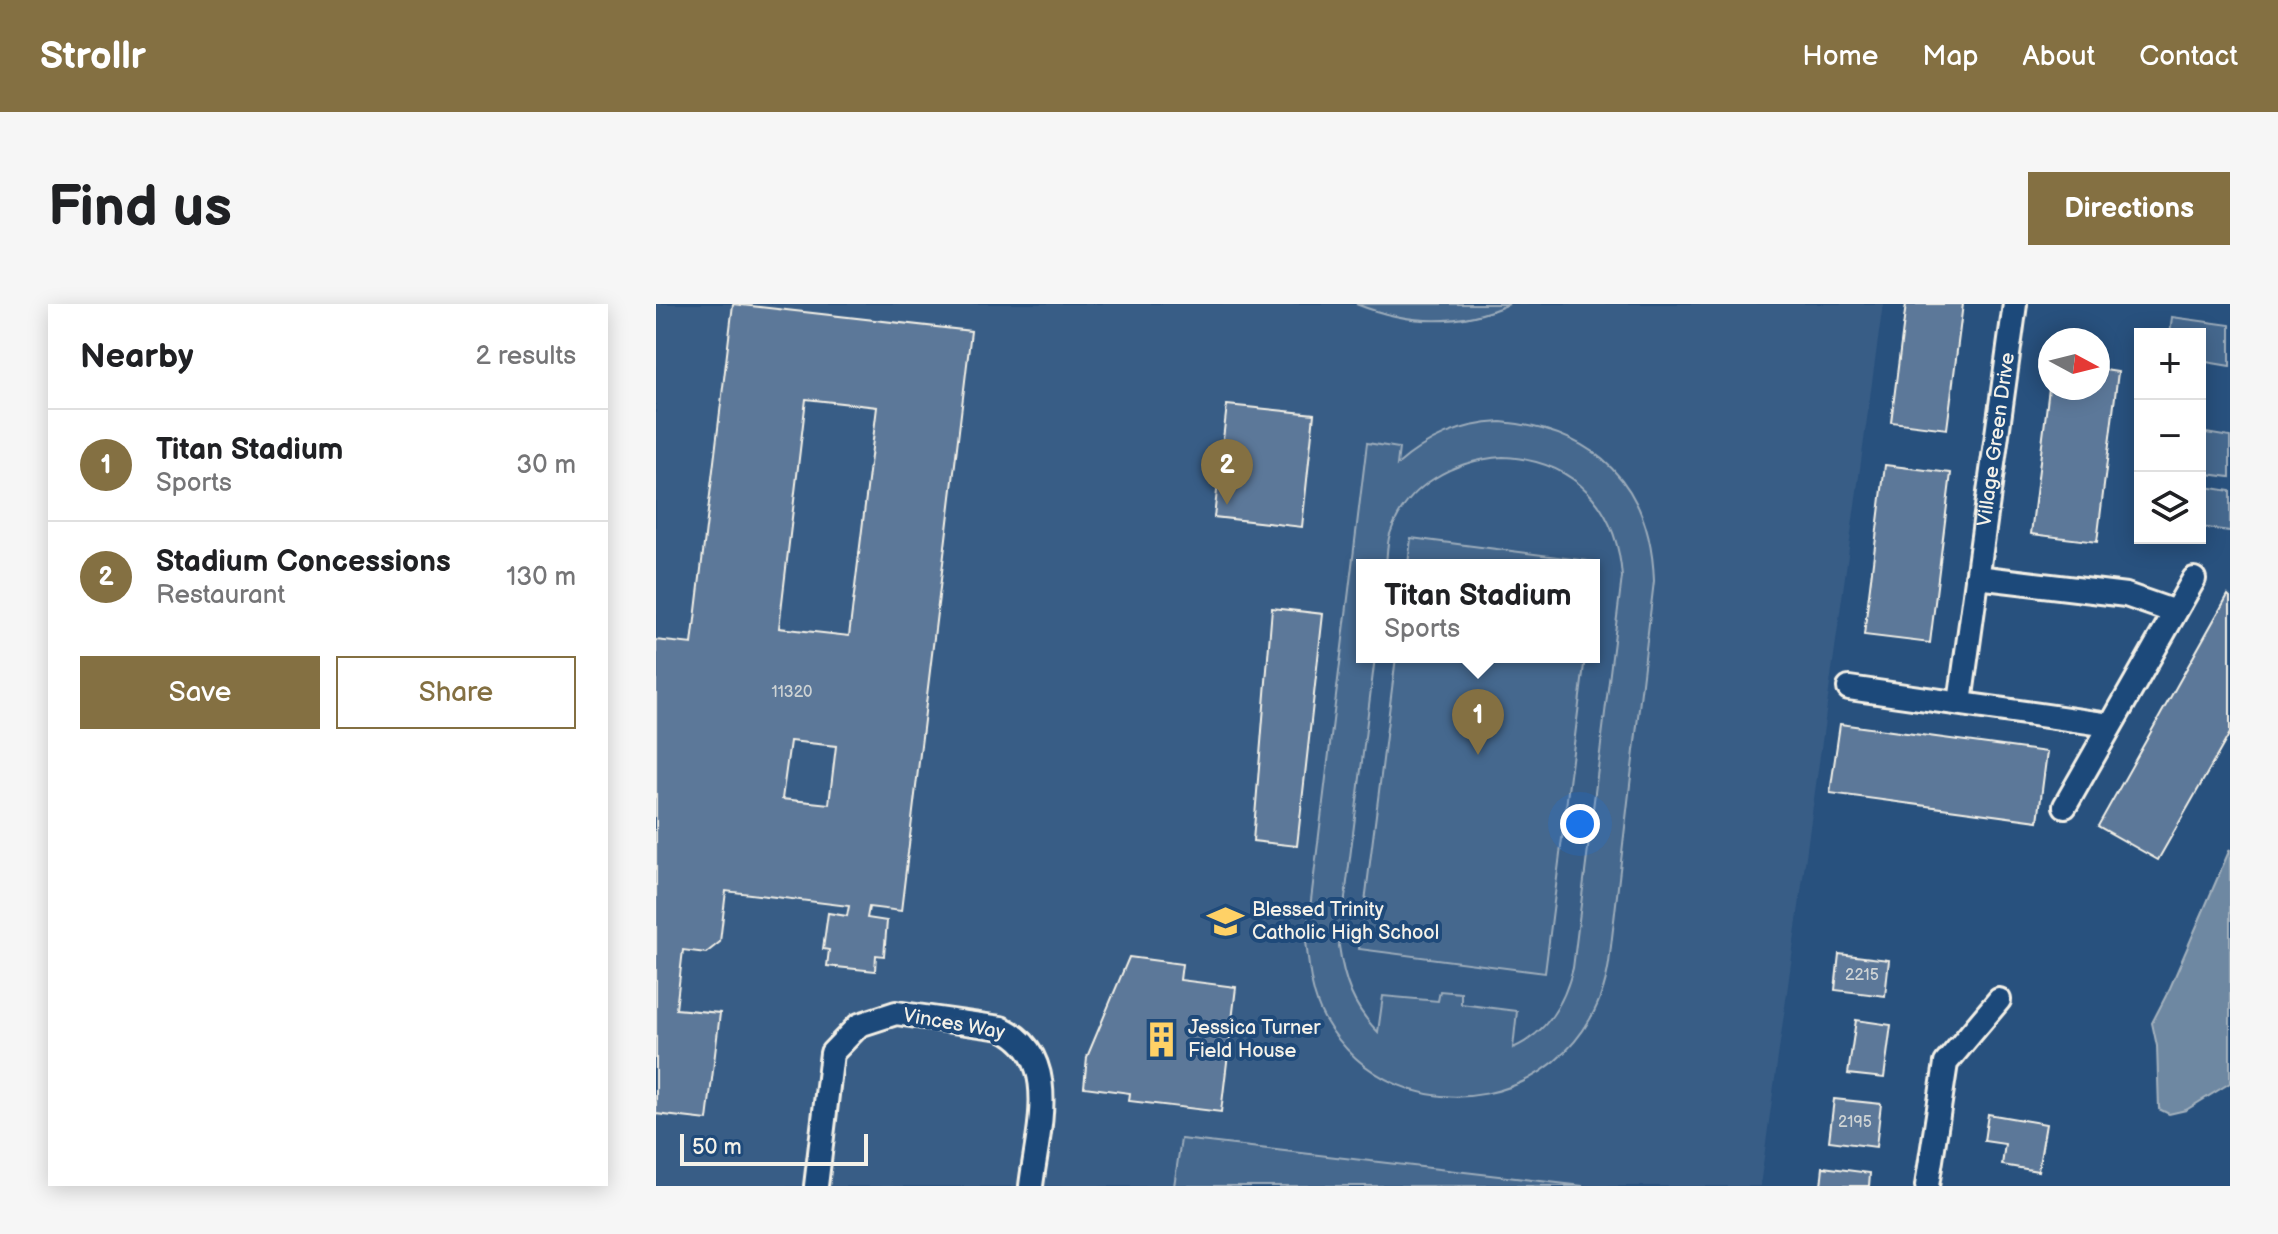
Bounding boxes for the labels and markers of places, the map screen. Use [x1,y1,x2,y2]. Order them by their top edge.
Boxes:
pin: 2 [1201,439,1253,505]
pin: 1 [1452,689,1504,755]
place label: Blessed Trinity Catholic High School [1252,898,1439,945]
school or university icon: Blessed Trinity Catholic High School [1207,903,1245,941]
place label: Jessica Turner Field House [1188,1016,1321,1063]
building icon: Jessica Turner Field House [1143,1021,1181,1059]

